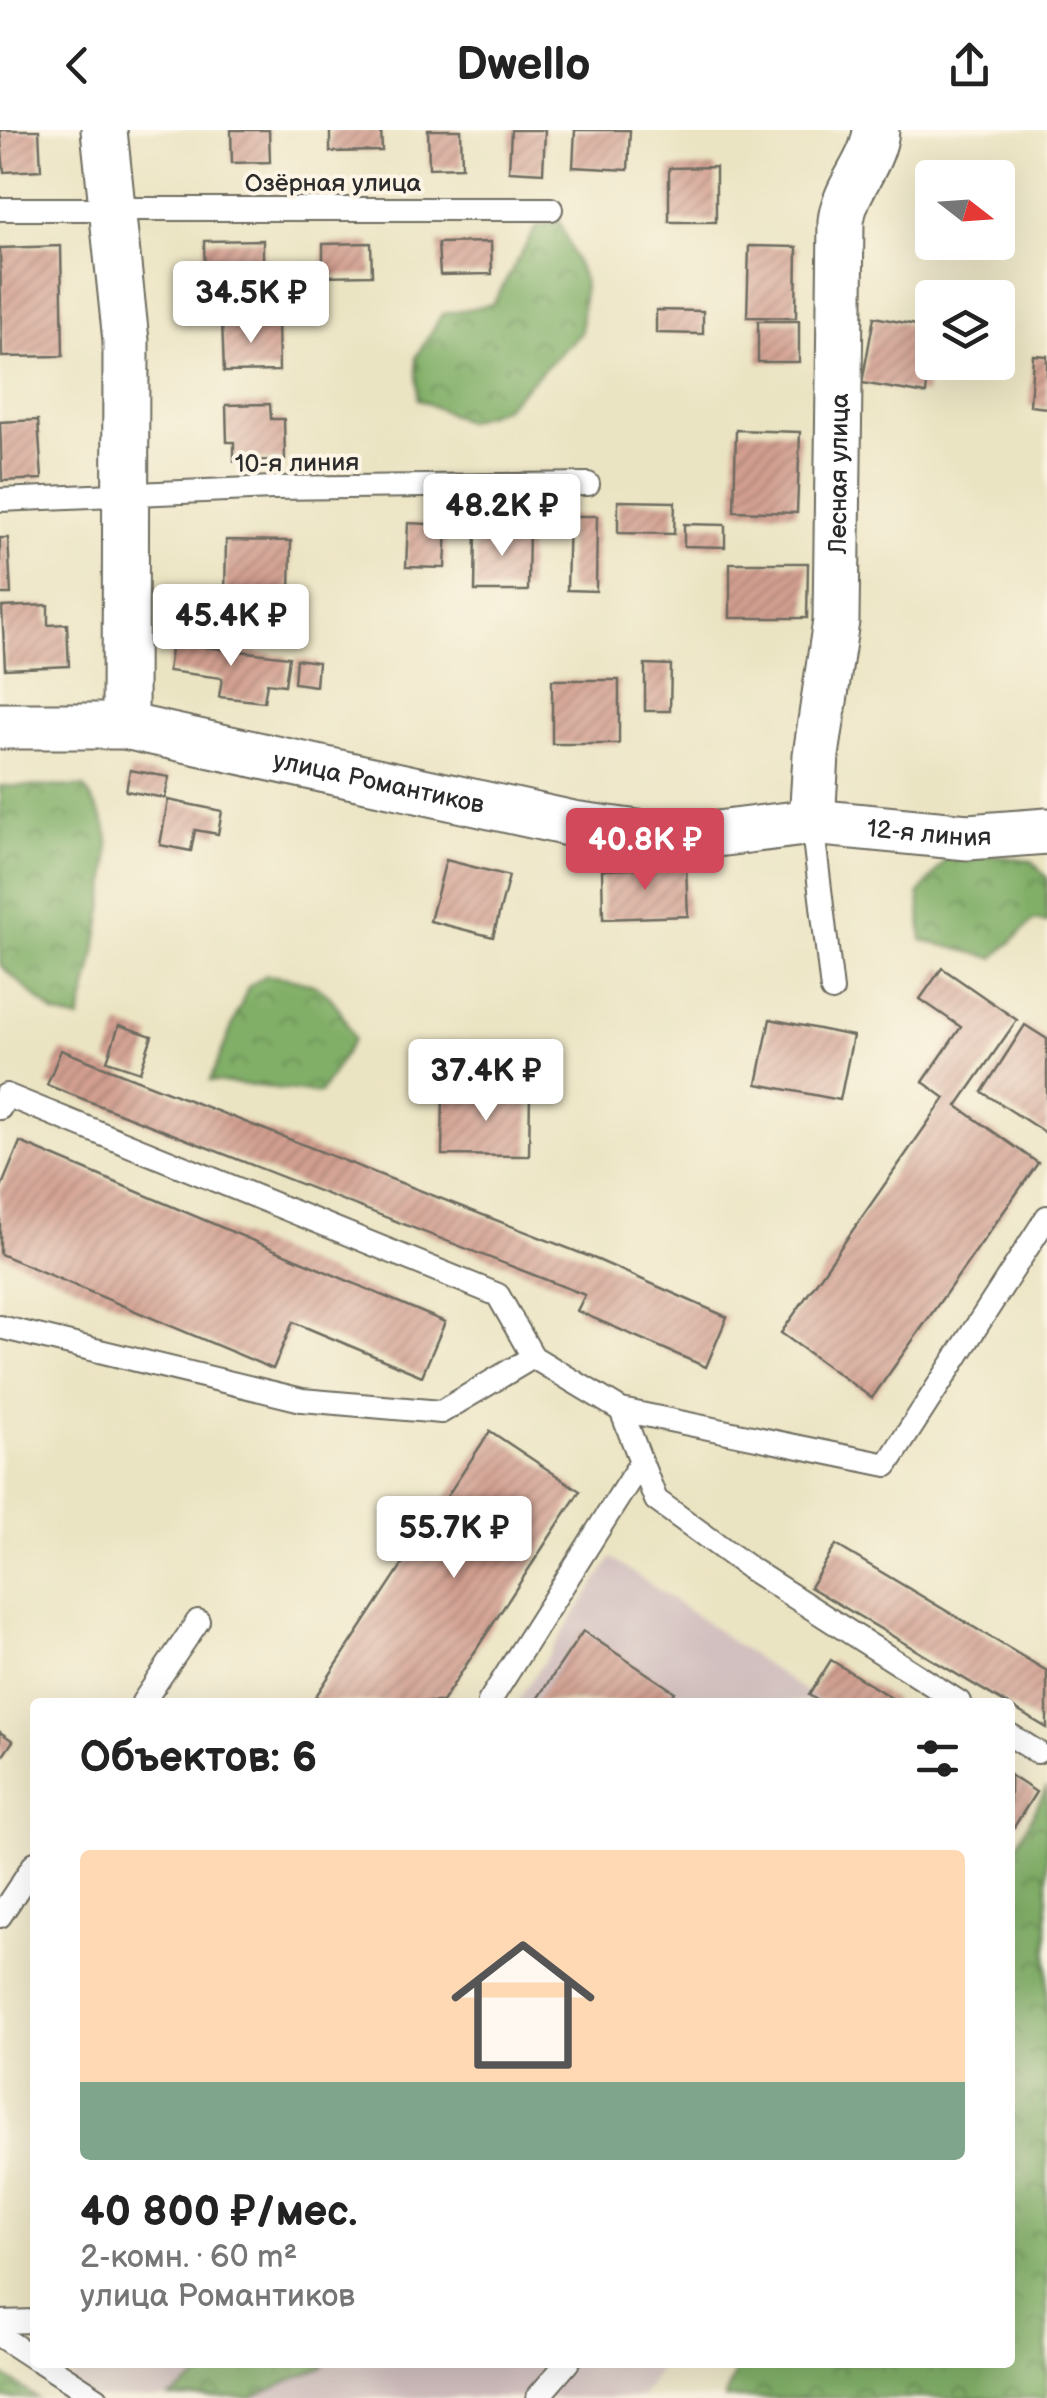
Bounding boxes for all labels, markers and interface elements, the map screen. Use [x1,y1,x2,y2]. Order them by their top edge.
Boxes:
icon: back [50,38,105,93]
text: Dwello [456,38,591,93]
icon: share [942,38,997,93]
north arrow [915,160,1015,260]
map controls [915,160,1015,380]
street label: Озёрная улица [245,168,422,199]
pin: 34.5K ₽ [159,261,343,346]
text: 34.5K ₽ [195,274,307,313]
button: layers [915,280,1015,380]
street label: Лесная улица [823,393,856,555]
street label: 10-я линия [235,447,359,480]
pin: 48.2K ₽ [410,474,594,559]
text: 48.2K ₽ [445,487,559,526]
pin: 45.4K ₽ [139,584,323,669]
text: 45.4K ₽ [175,597,287,636]
street label: улица Романтиков [270,745,487,821]
pin: 40.8K ₽ [553,808,737,893]
street label: 12-я линия [866,813,992,854]
text: 40.8K ₽ [588,821,702,860]
pin: 37.4K ₽ [394,1039,578,1124]
text: 37.4K ₽ [430,1052,542,1091]
pin: 55.7K ₽ [362,1496,546,1581]
text: 55.7K ₽ [399,1509,509,1548]
icon: filters [910,1731,965,1786]
text: Объектов: 6 [80,1733,317,1784]
icon: home [433,1915,613,2095]
text: 40 800 ₽/мес. [80,2187,358,2238]
text: 2-комн. · 60 m² [80,2238,297,2277]
text: улица Романтиков [80,2277,355,2316]

